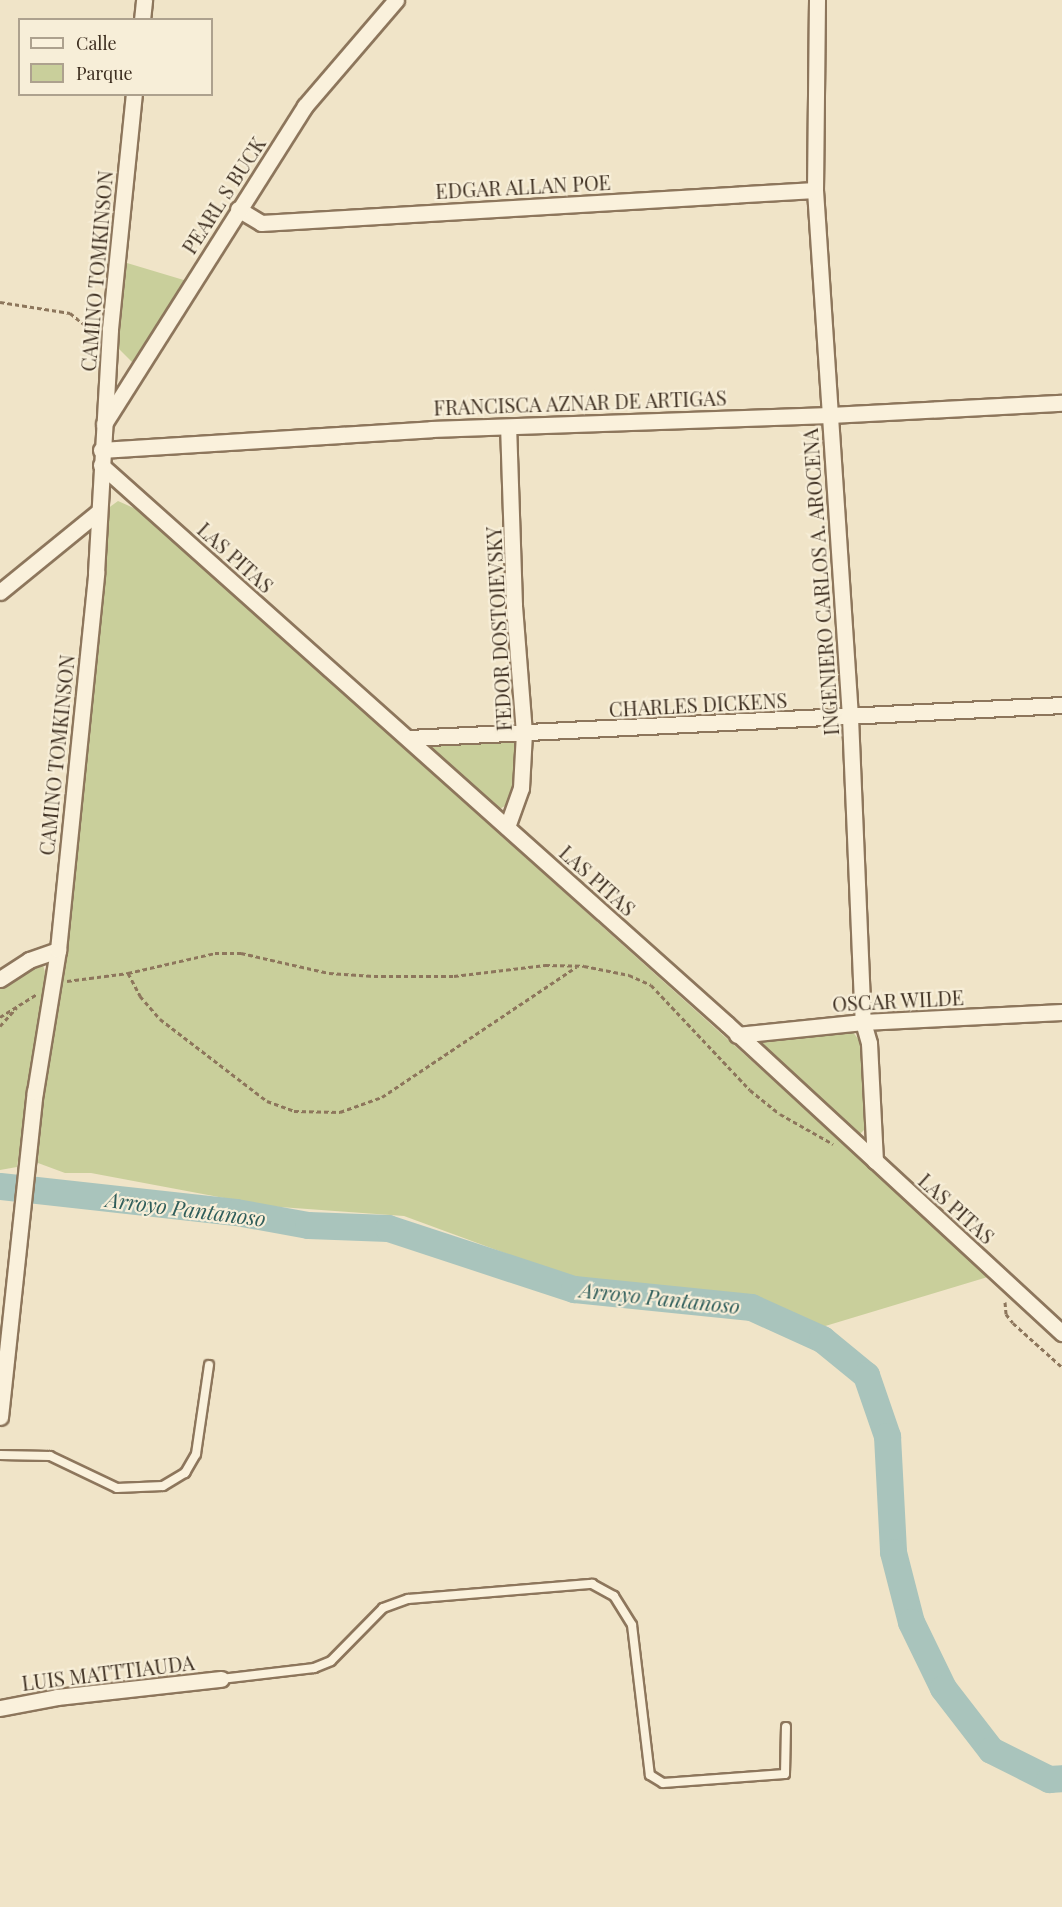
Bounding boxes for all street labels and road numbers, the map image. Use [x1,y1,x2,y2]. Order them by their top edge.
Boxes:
street label: PEARL S BUCK [176,132,270,258]
street label: CAMINO TOMKINSON [75,169,117,373]
street label: EDGAR ALLAN POE [434,169,612,203]
street label: FRANCISCA AZNAR DE ARTIGAS [432,385,728,419]
street label: INGENIERO CARLOS A. AROCENA [797,427,843,737]
street label: LAS PITAS [193,517,279,597]
street label: FEDOR DOSTOIEVSKY [481,526,515,732]
street label: CAMINO TOMKINSON [34,653,78,857]
street label: CHARLES DICKENS [608,687,788,721]
street label: LAS PITAS [555,840,641,920]
street label: OSCAR WILDE [831,985,965,1015]
street label: LAS PITAS [914,1168,1000,1248]
street label: LUIS MATTTIAUDA [20,1649,196,1695]

